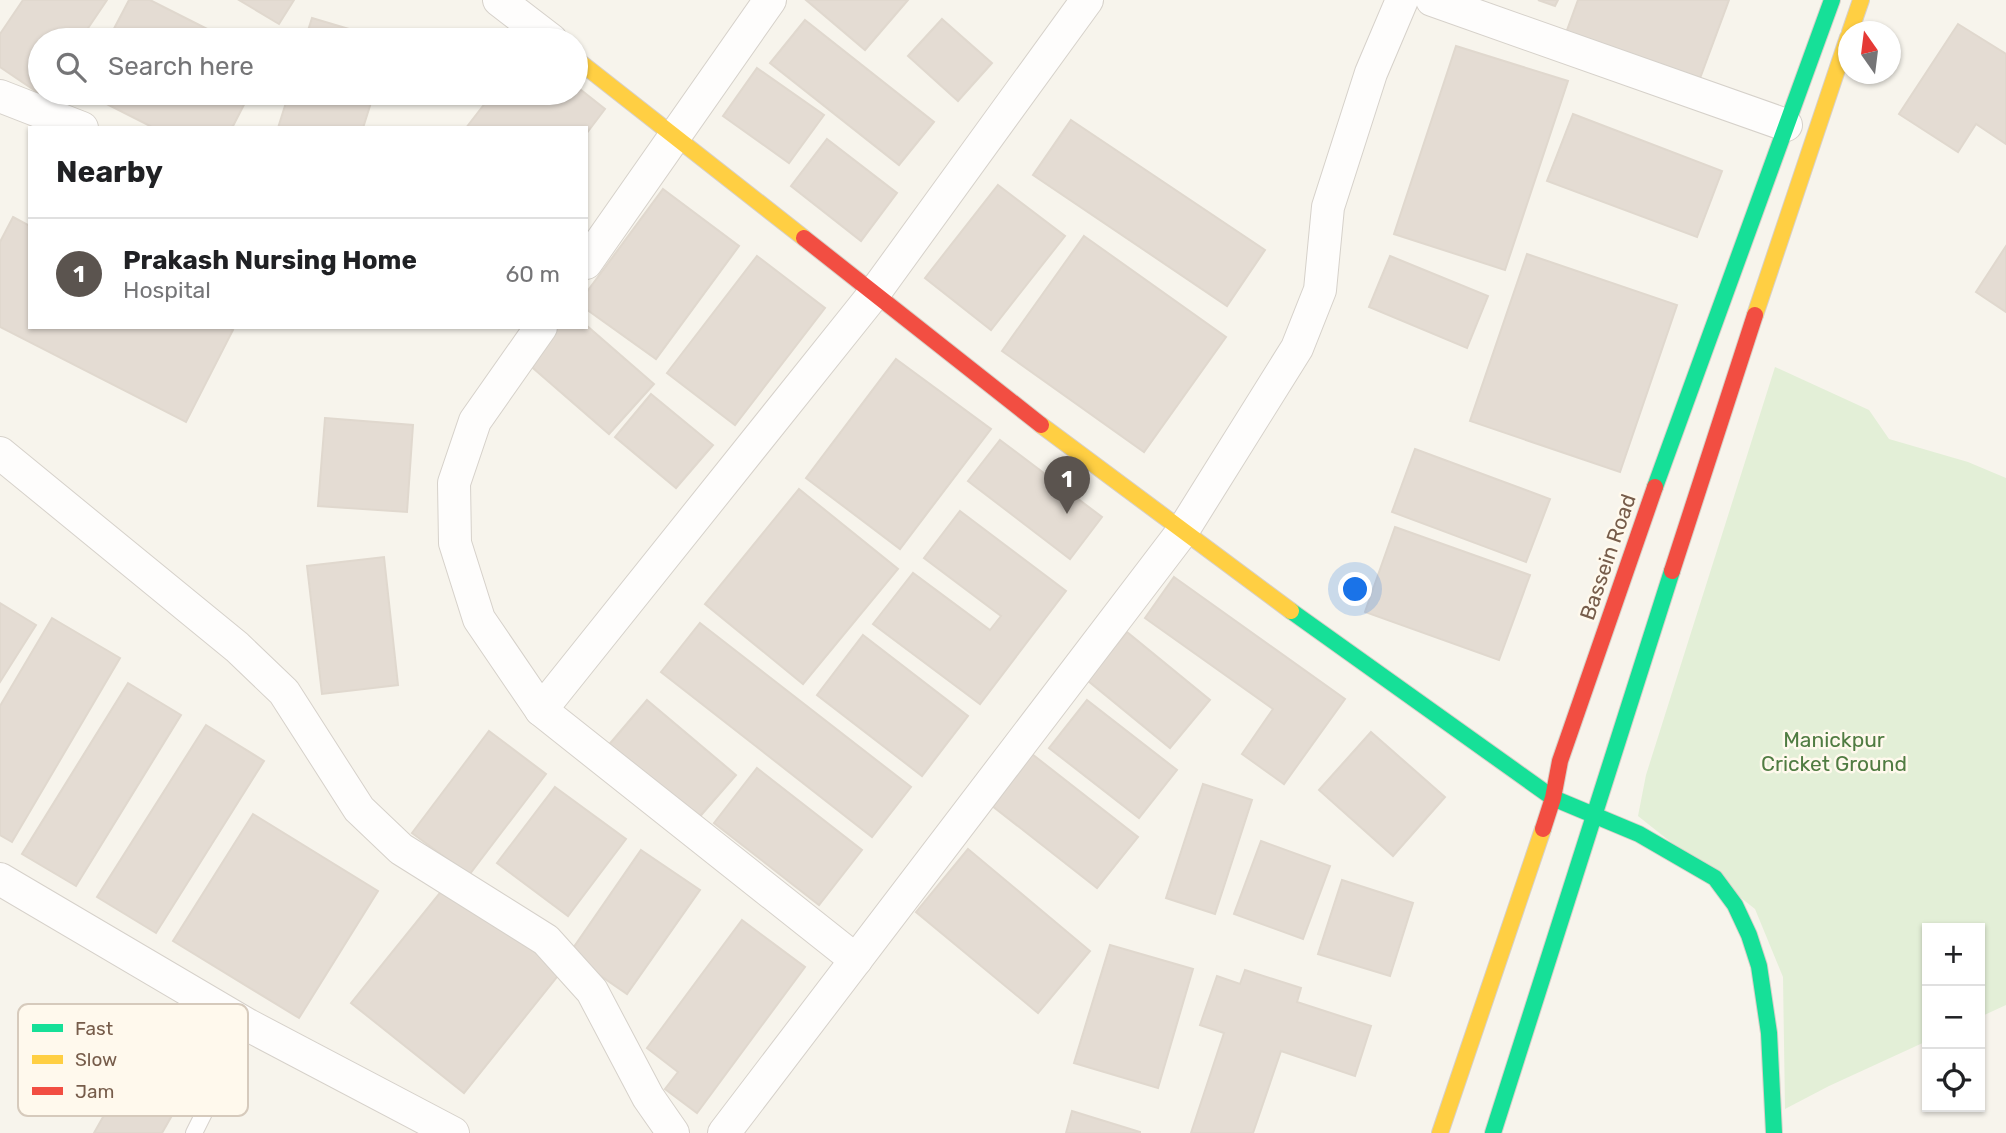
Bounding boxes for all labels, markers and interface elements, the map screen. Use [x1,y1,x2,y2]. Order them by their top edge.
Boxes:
north arrow [1838,21,1901,84]
search box [28,28,588,105]
icon: search [52,48,90,86]
text: Search here [108,51,254,82]
text: Nearby [56,154,163,190]
text: Prakash Nursing Home [123,245,417,276]
text: 1 [73,260,85,288]
text: 60 m [505,260,560,288]
text: Hospital [123,276,211,304]
pin: 1 [1044,456,1090,514]
street label: Bassein Road [1574,491,1641,623]
your location [1338,572,1372,606]
park label: Manickpur Cricket Ground [1761,727,1907,776]
map controls [1922,923,1985,1112]
button: + [1922,923,1985,986]
button: − [1922,986,1985,1049]
legend [18,1004,248,1116]
text: Fast [75,1017,114,1040]
text: Slow [75,1048,117,1071]
button: locate [1922,1049,1985,1112]
text: Jam [75,1080,114,1103]

